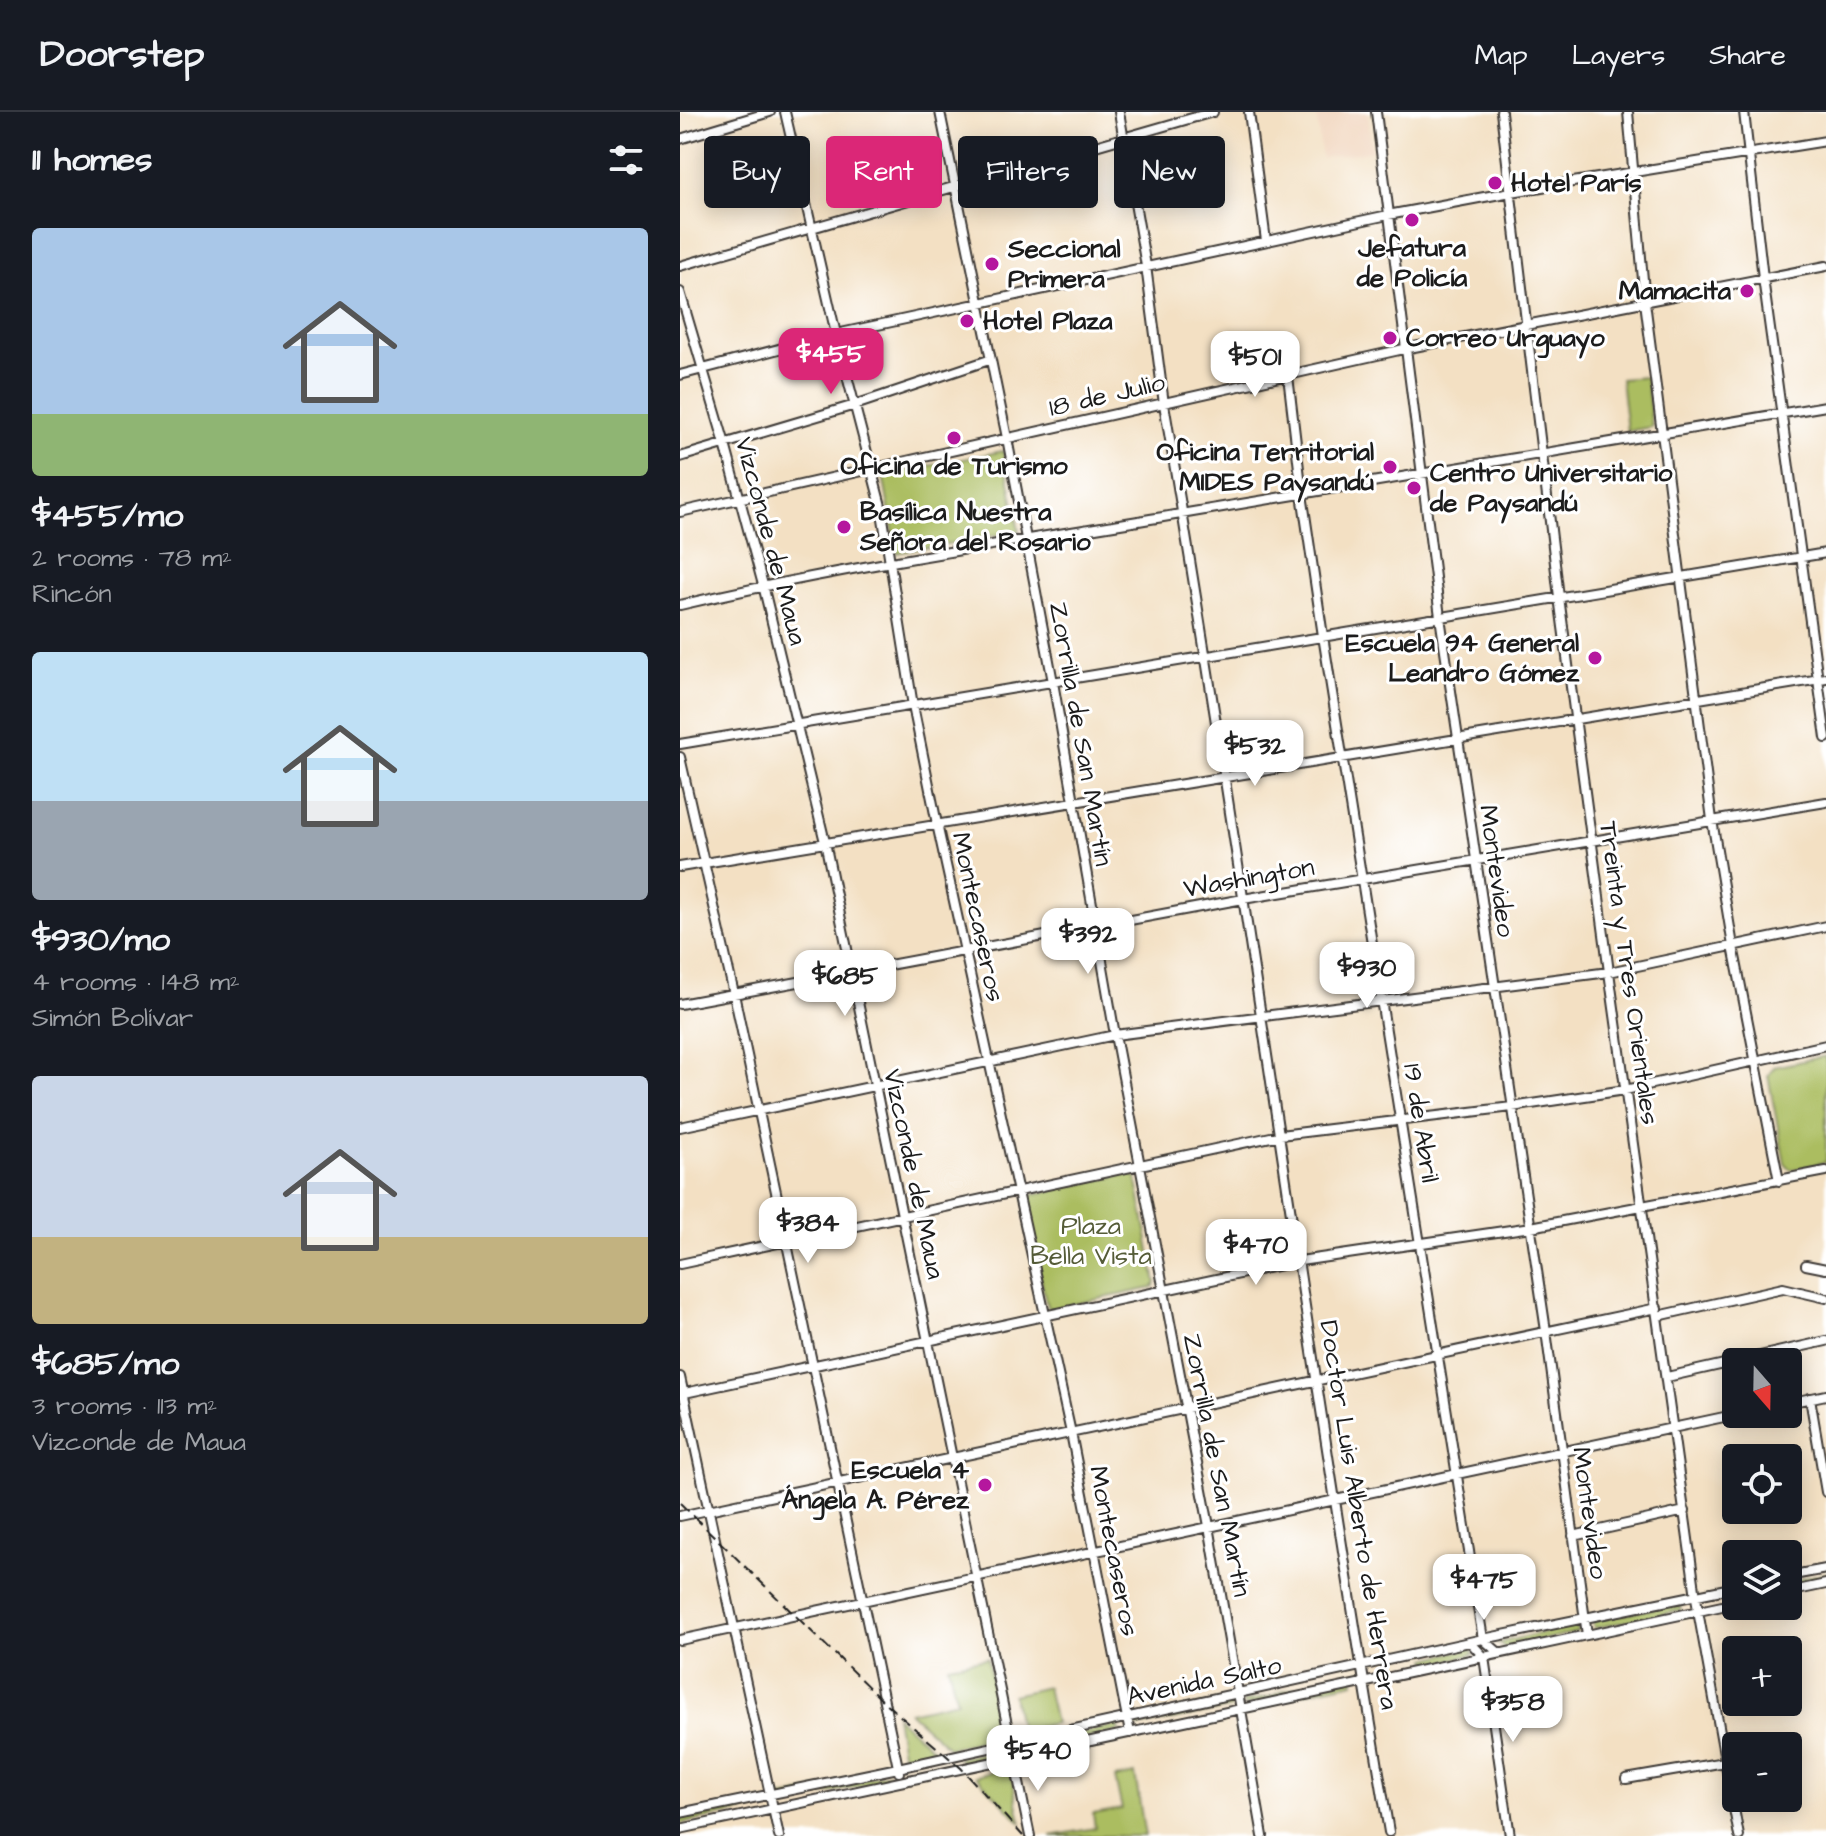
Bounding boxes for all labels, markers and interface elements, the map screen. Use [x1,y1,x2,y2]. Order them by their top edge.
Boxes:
text: Doorstep [40,29,205,81]
text: Map [1475,36,1528,75]
text: Layers [1572,36,1665,75]
text: Share [1709,36,1786,75]
text: 11 homes [32,136,152,184]
chip: Buy [704,136,810,208]
chip: Rent [826,136,942,208]
chip: Filters [958,136,1098,208]
chip: New [1114,136,1225,208]
icon: filters [604,138,648,182]
place label: Hotel París [1511,165,1642,201]
marker: Hotel París [1486,174,1504,192]
marker: Jefatura de Policía [1403,211,1421,229]
place label: Jefatura de Policía [1356,230,1468,296]
place label: Seccional Primera [1007,231,1121,297]
marker: Seccional Primera [983,255,1001,273]
place label: Mamacita [1619,273,1732,309]
icon: home [268,280,412,424]
marker: Mamacita [1738,282,1756,300]
place label: Hotel Plaza [983,303,1113,339]
marker: Hotel Plaza [958,312,976,330]
place label: Correo Urguayo [1406,320,1605,359]
pin: $455 [784,328,878,396]
marker: Correo Urguayo [1381,329,1399,347]
pin: $501 [1208,331,1302,399]
text: $455 [797,336,866,372]
text: $501 [1229,339,1281,375]
street label: 18 de Julio [1045,364,1169,426]
marker: Oficina de Turismo [945,429,963,447]
street label: Vizconde de Maua [726,433,816,649]
place label: Oficina Territorial MIDES Paysandú [1157,434,1374,503]
place label: Oficina de Turismo [840,448,1068,484]
place label: Centro Universitario de Paysandú [1429,455,1673,524]
marker: Oficina Territorial MIDES Paysandú [1381,458,1399,476]
marker: Centro Universitario de Paysandú [1405,479,1423,497]
text: $455/mo [32,492,183,540]
place label: Basílica Nuestra Señora del Rosario [859,494,1091,560]
marker: Basílica Nuestra Señora del Rosario [835,518,853,536]
text: 2 rooms · 78 m² [32,540,232,576]
text: Rincón [32,576,112,612]
street label: Zorrilla de San Martín [1040,599,1122,869]
place label: Escuela 94 General Leandro Gómez [1345,625,1580,691]
marker: Escuela 94 General Leandro Gómez [1586,649,1604,667]
icon: home [268,704,412,848]
pin: $532 [1208,720,1302,788]
text: $532 [1225,728,1286,764]
street label: Montevideo [1470,803,1524,940]
street label: Treinta y Tres Orientales [1588,819,1668,1127]
street label: Montecaseros [942,829,1014,1005]
street label: Washington [1181,849,1318,909]
pin: $392 [1041,908,1135,976]
text: $930/mo [32,916,170,964]
text: $392 [1059,916,1117,952]
pin: $930 [1320,942,1414,1010]
pin: $685 [798,950,892,1018]
text: $930 [1338,950,1396,986]
text: $685 [812,958,878,994]
text: 4 rooms · 148 m² [32,964,240,1000]
text: Simón Bolívar [32,1000,193,1036]
street label: 19 de Abril [1394,1061,1448,1185]
street label: Vizconde de Maua [874,1066,954,1282]
icon: home [268,1128,412,1272]
pin: $384 [761,1197,855,1265]
text: $384 [777,1205,839,1241]
park label: Plaza Bella Vista [1030,1208,1152,1274]
pin: $470 [1209,1219,1303,1287]
text: $470 [1224,1227,1288,1263]
street label: Doctor Luis Alberto de Herrera [1310,1318,1408,1712]
street label: Zorrilla de San Martín [1174,1330,1260,1600]
text: $685/mo [32,1340,179,1388]
north arrow [1722,1348,1802,1428]
map controls [1722,1348,1802,1812]
text: 3 rooms · 113 m² [32,1388,217,1424]
text: Vizconde de Maua [32,1424,246,1460]
button: locate [1722,1444,1802,1524]
street label: Montevideo [1563,1445,1617,1582]
place label: Escuela 4 Ángela A. Pérez [781,1452,970,1521]
street label: Montecaseros [1080,1463,1148,1639]
marker: Escuela 4 Ángela A. Pérez [976,1476,994,1494]
button: layers [1722,1540,1802,1620]
pin: $475 [1437,1554,1531,1622]
text: $475 [1451,1562,1517,1598]
button: + [1722,1636,1802,1716]
street label: Avenida Salto [1123,1647,1285,1715]
pin: $358 [1466,1676,1560,1744]
text: $358 [1482,1684,1544,1720]
pin: $540 [991,1725,1085,1793]
button: − [1722,1732,1802,1812]
text: $540 [1005,1733,1071,1769]

